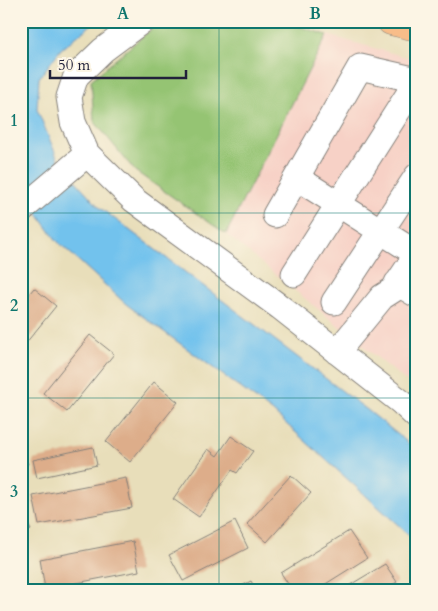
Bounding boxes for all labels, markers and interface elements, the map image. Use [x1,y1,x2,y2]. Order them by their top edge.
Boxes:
text: A [117,3,129,25]
text: B [309,3,321,25]
scale bar [50,48,186,80]
text: 50 m [58,55,90,75]
text: 1 [10,110,18,132]
text: 2 [10,295,18,317]
text: 3 [10,481,18,503]

